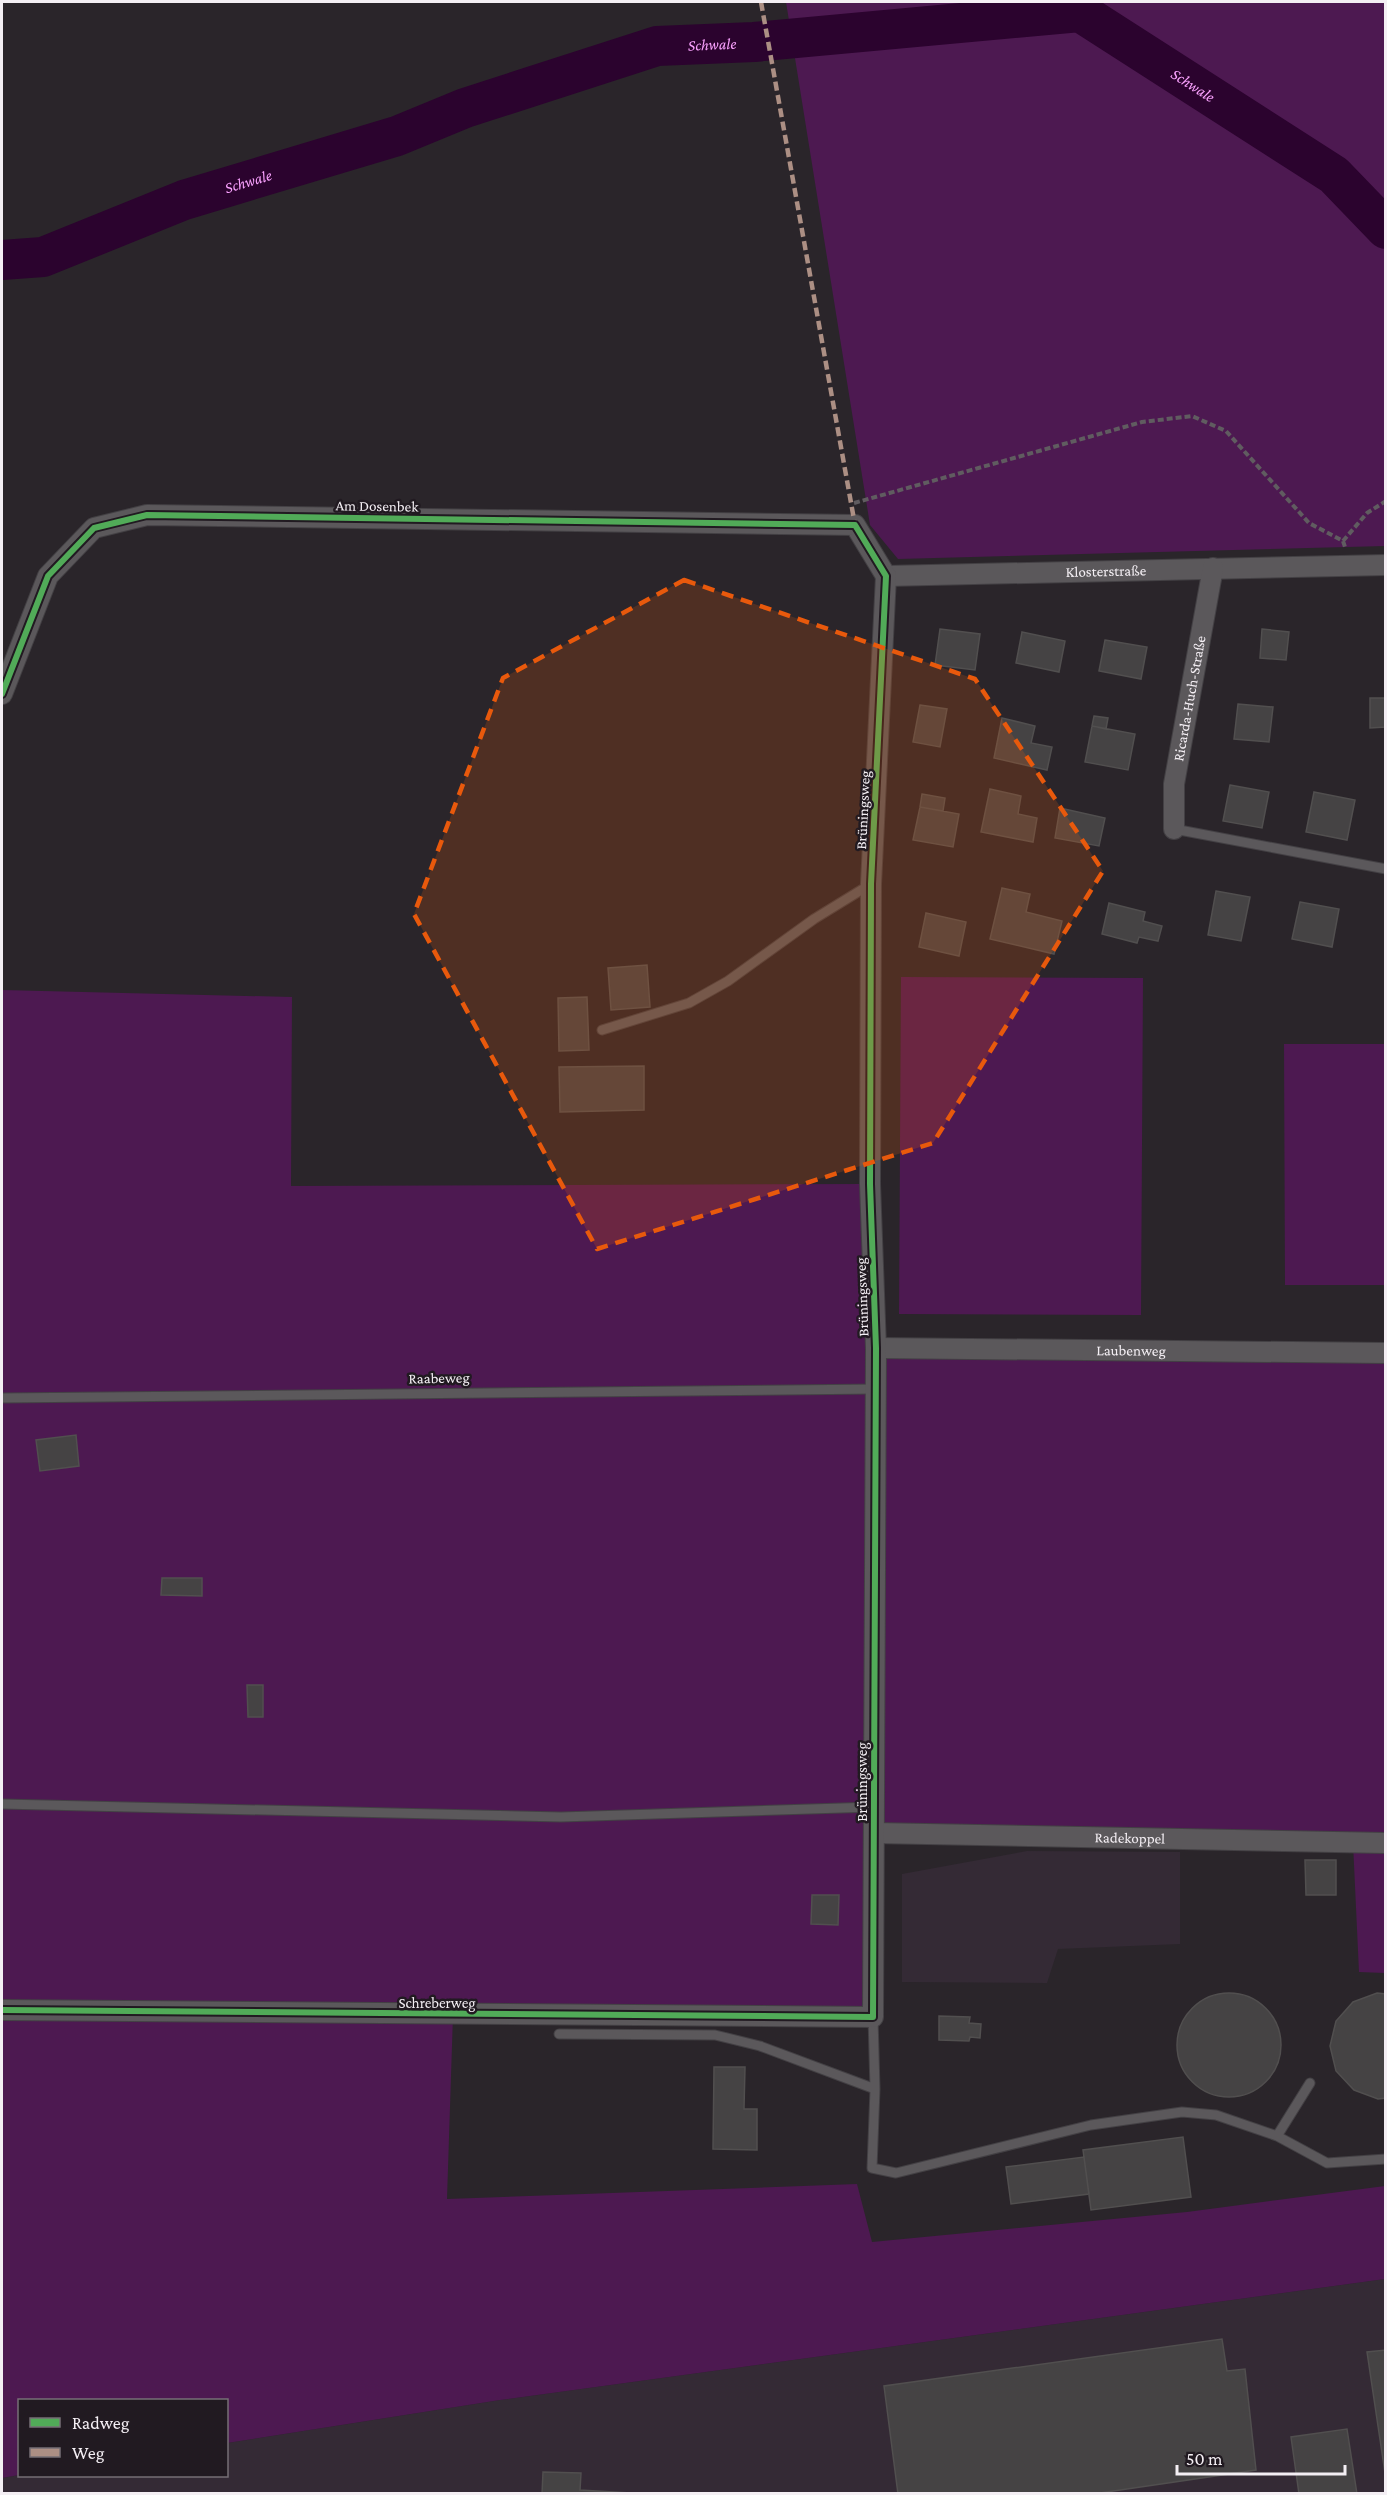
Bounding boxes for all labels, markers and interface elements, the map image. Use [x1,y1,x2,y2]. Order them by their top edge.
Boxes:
water label: Schwale [688,34,737,53]
water label: Schwale [1168,64,1218,105]
water label: Schwale [222,166,274,196]
street label: Am Dosenbek [335,497,419,515]
street label: Klosterstraße [1066,562,1147,580]
street label: Ricarda-Huch-Straße [1170,634,1209,762]
street label: Brüningsweg [853,770,874,850]
street label: Brüningsweg [853,1257,872,1337]
street label: Laubenweg [1096,1342,1166,1360]
street label: Raabeweg [408,1369,470,1388]
street label: Brüningsweg [854,1742,871,1822]
street label: Radekoppel [1095,1829,1165,1847]
street label: Schreberweg [398,1995,476,2012]
legend [18,2399,228,2477]
text: Radweg [72,2413,130,2433]
scale bar [1177,2438,1345,2476]
text: Weg [72,2443,105,2463]
text: 50 m [1186,2449,1223,2469]

